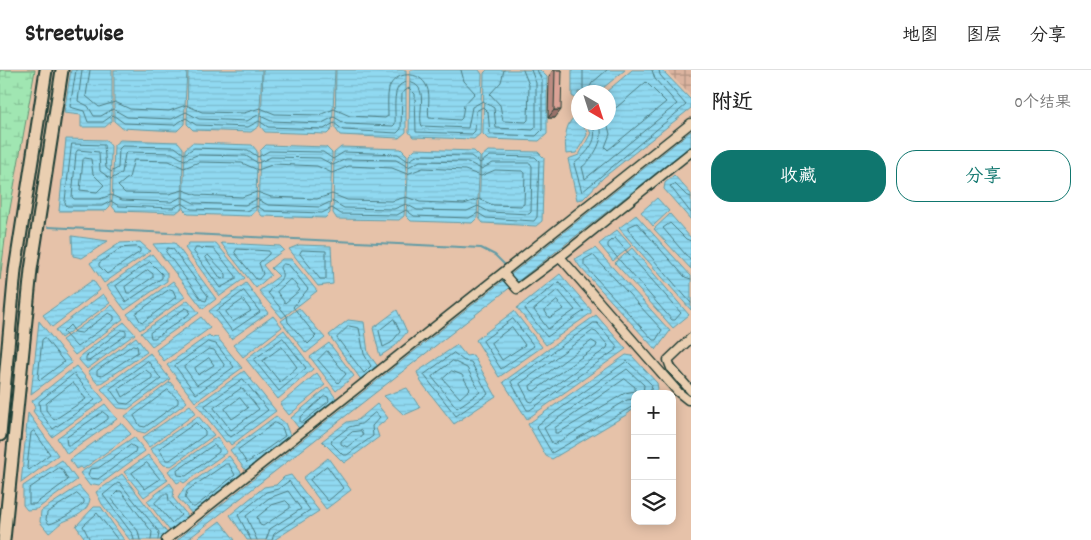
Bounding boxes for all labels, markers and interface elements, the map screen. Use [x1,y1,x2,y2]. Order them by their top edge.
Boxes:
text: Streetwise [25,18,124,52]
text: 地图 [902,24,938,49]
text: 图层 [966,24,1002,49]
text: 分享 [1030,24,1066,49]
north arrow [571,85,616,130]
text: 附近 [711,89,753,119]
text: 0个结果 [1014,92,1071,115]
button: 收藏 [711,150,886,202]
button: 分享 [896,150,1071,202]
map controls [631,390,676,525]
button: + [631,390,676,435]
button: − [631,435,676,480]
button: layers [631,480,676,525]

